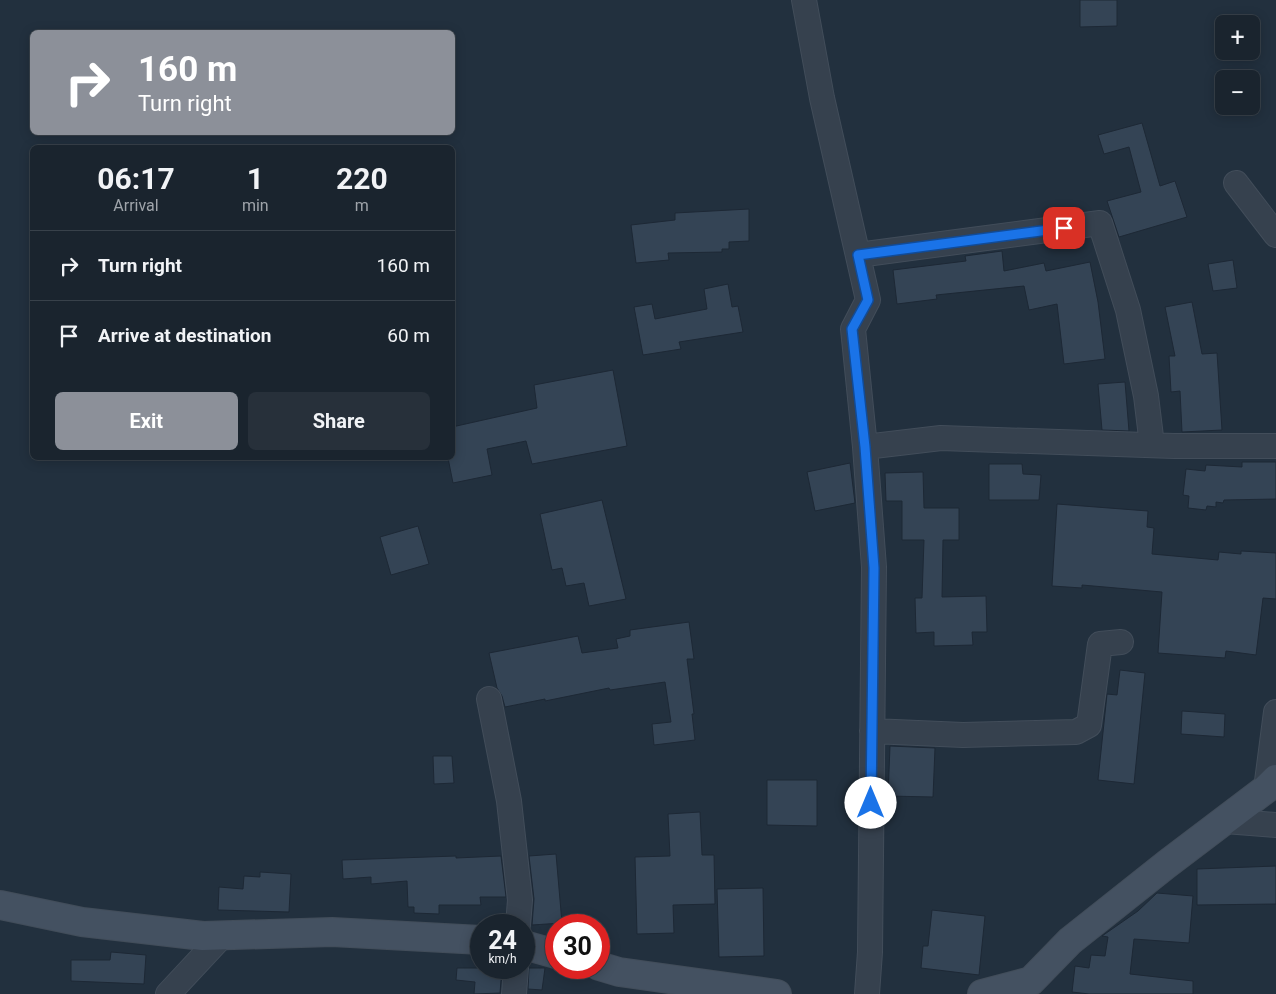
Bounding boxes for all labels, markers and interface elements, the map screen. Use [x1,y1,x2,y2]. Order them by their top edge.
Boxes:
map controls [1215,15,1260,115]
button: + [1215,15,1260,60]
text: 160 m [138,49,237,90]
icon: right [55,50,120,115]
button: − [1215,70,1260,115]
text: Turn right [138,91,232,116]
text: 06:17 [97,161,175,196]
text: 1 [247,161,264,196]
text: 220 [336,161,388,196]
text: Arrival [113,196,159,215]
text: min [242,196,269,215]
text: m [355,196,369,215]
pin [1043,207,1085,249]
icon: arrive [1050,214,1078,242]
icon: right [55,252,83,280]
text: Turn right [98,254,182,277]
text: 160 m [377,254,430,277]
icon: arrive [55,322,83,350]
text: Arrive at destination [98,324,271,347]
text: 60 m [387,324,430,347]
button: Exit [55,392,238,450]
button: Share [248,392,430,450]
position arrow [844,776,896,828]
speed limit sign: 30 [545,914,610,979]
text: 24 [488,926,517,955]
text: km/h [488,952,517,966]

